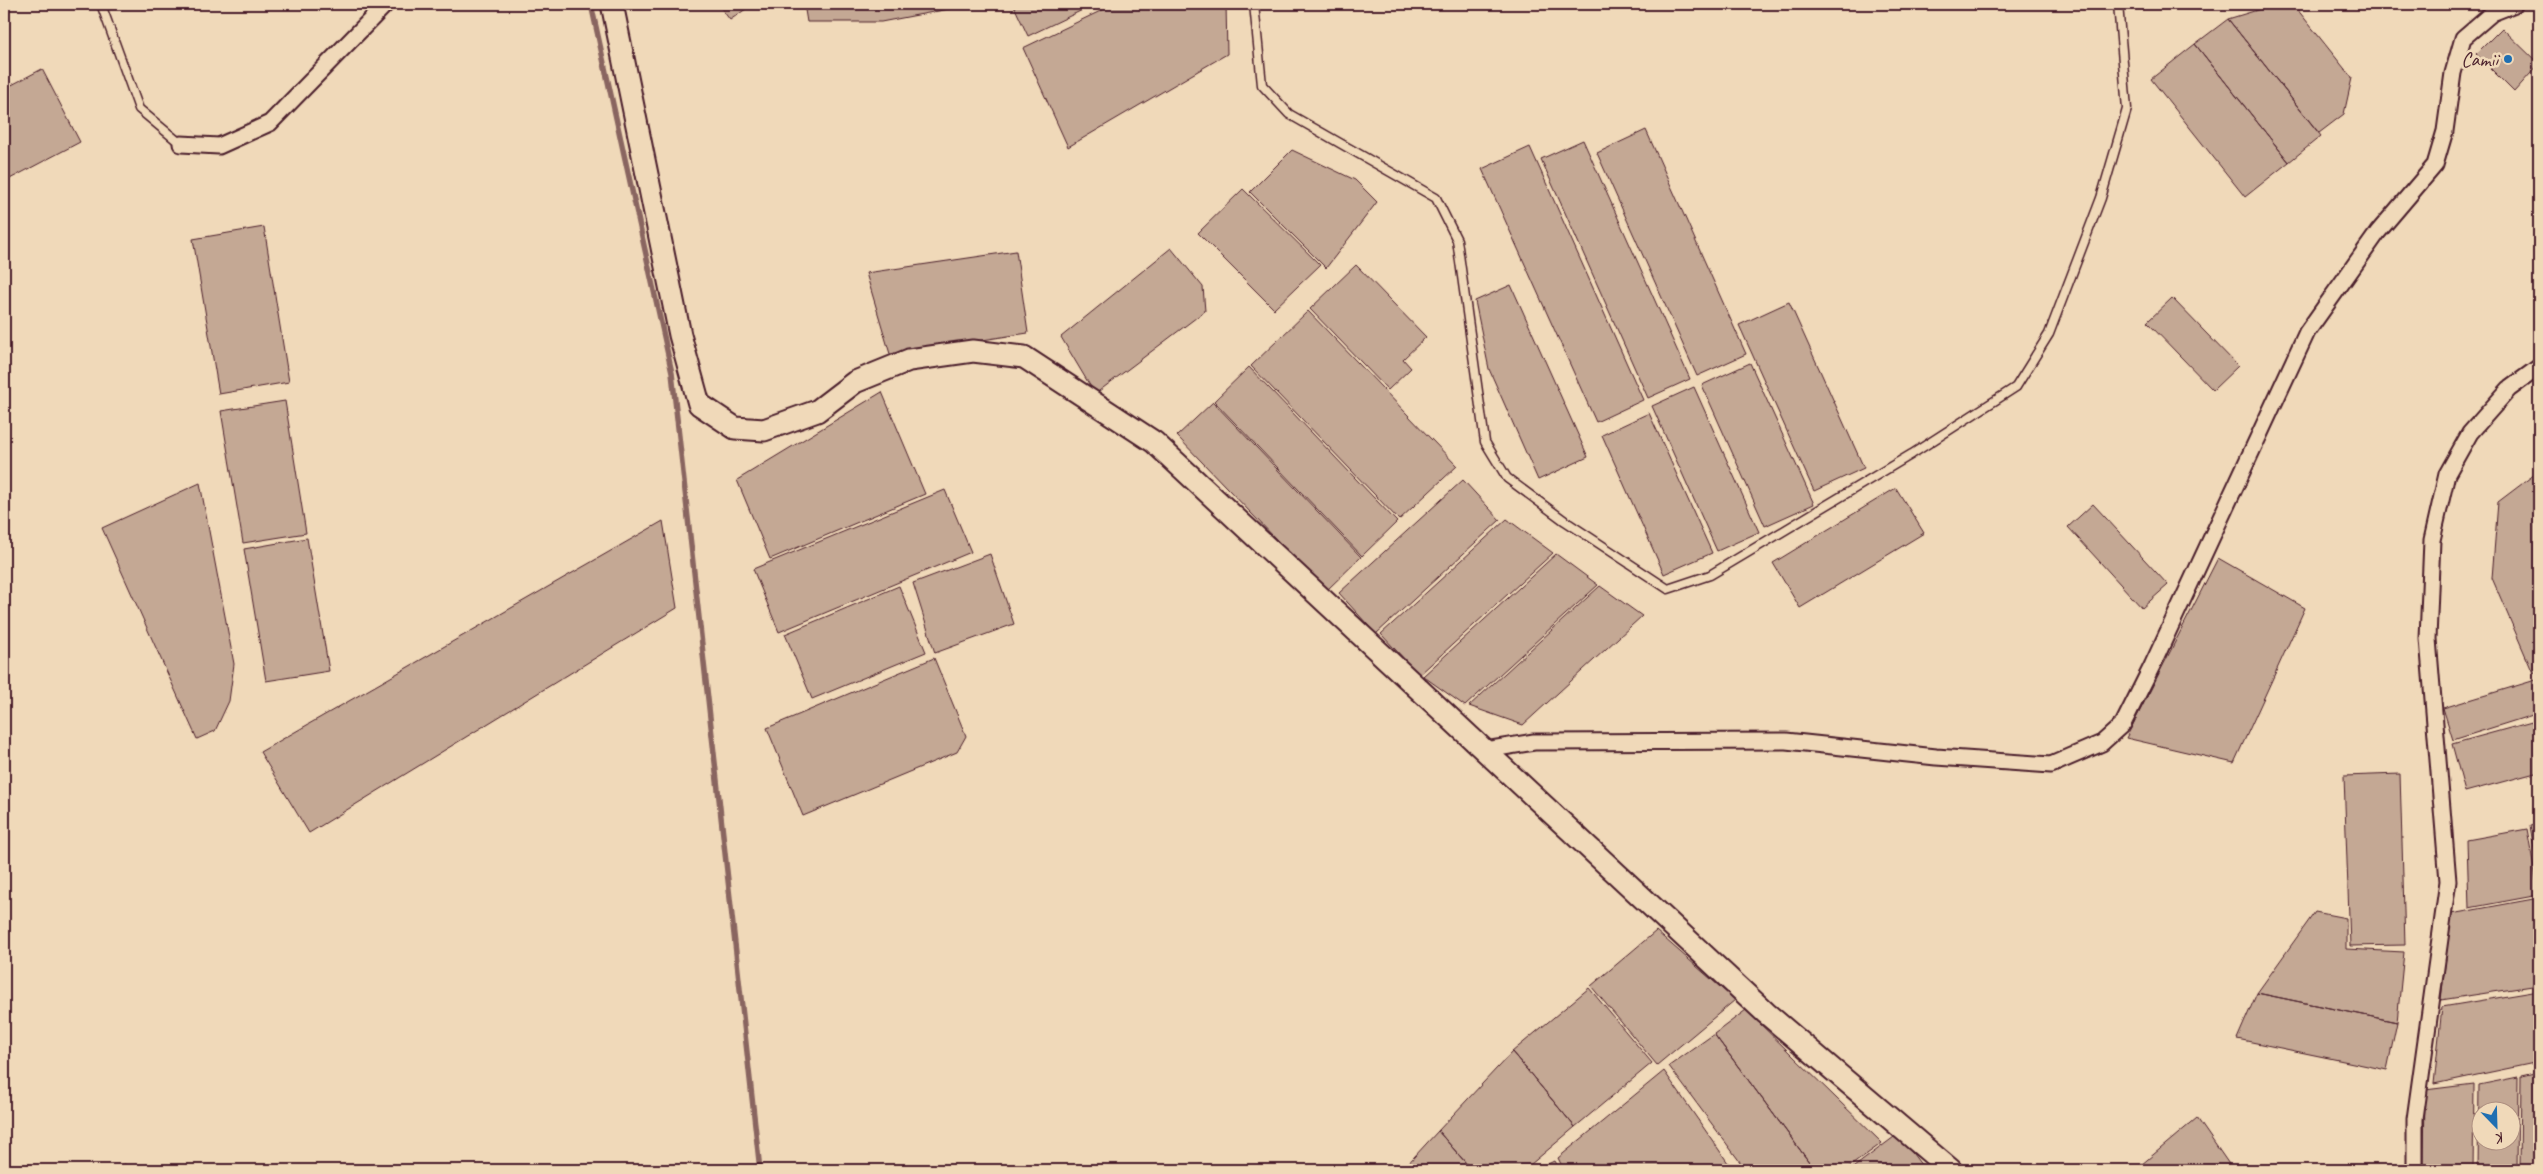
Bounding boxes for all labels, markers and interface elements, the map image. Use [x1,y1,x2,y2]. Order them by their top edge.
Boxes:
place label: Camii [2461,47,2500,72]
marker: Camii [2502,53,2514,65]
north arrow [2470,1102,2520,1152]
text: K [2492,1128,2507,1148]

